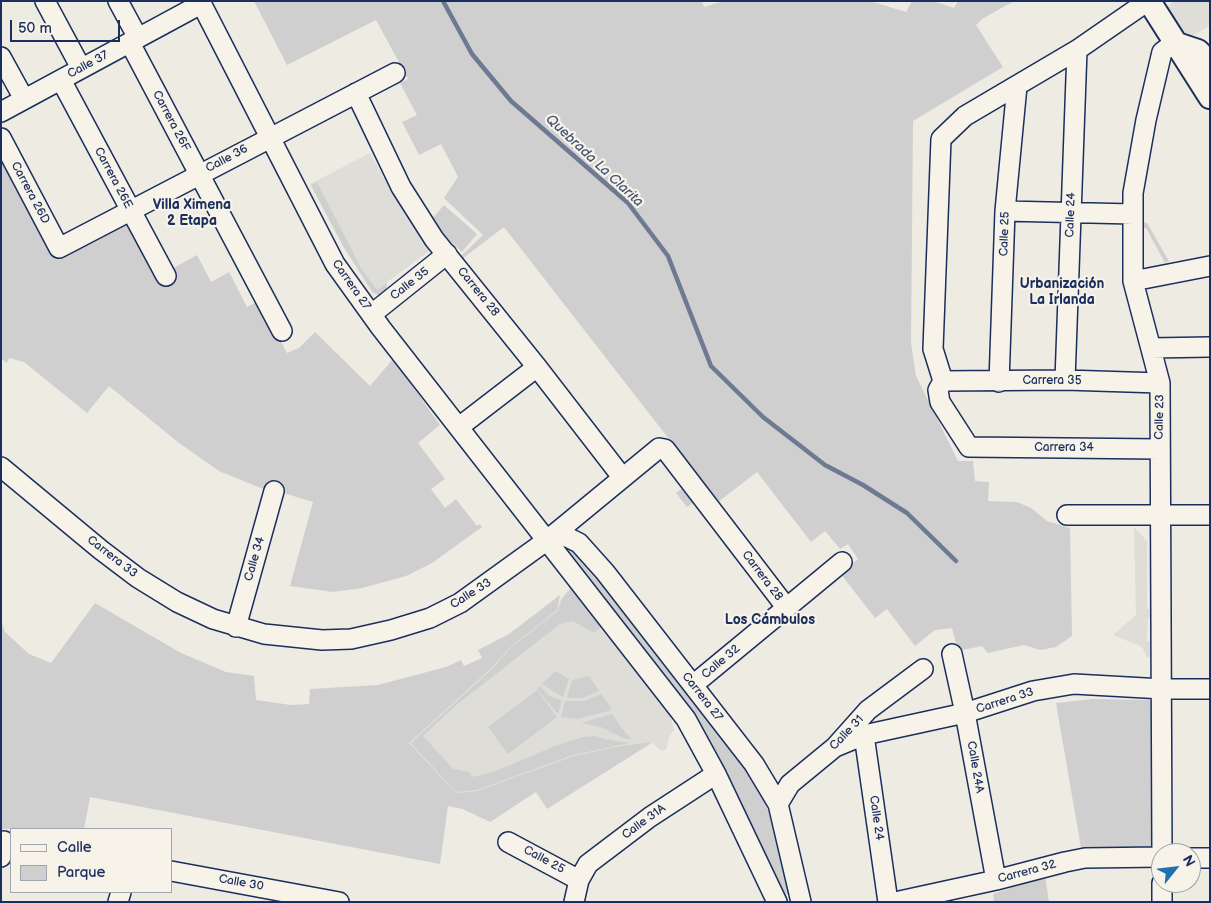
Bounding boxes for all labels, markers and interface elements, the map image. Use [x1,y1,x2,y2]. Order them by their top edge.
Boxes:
scale bar [12,10,122,42]
text: 50 m [18,19,52,38]
street label: Calle 37 [65,48,111,82]
street label: Carrera 26F [149,88,193,154]
water label: Quebrada La Clarita [542,111,646,211]
street label: Calle 36 [203,142,251,176]
street label: Carrera 26E [91,145,135,211]
street label: Carrera 26D [8,160,52,226]
street label: Calle 24 [1063,192,1079,238]
district label: Villa Ximena 2 Etapa [153,197,231,230]
street label: Calle 25 [997,211,1013,257]
street label: Carrera 27 [328,257,374,313]
street label: Calle 35 [388,264,432,304]
street label: Carrera 28 [454,265,502,319]
district label: Urbanización La Irlanda [1020,276,1104,308]
street label: Carrera 35 [1022,374,1082,388]
street label: Calle 23 [1152,394,1168,440]
street label: Carrera 34 [1034,441,1094,455]
street label: Carrera 33 [84,533,140,581]
street label: Calle 34 [242,535,268,583]
street label: Carrera 28 [738,548,786,604]
street label: Calle 33 [448,576,494,612]
district label: Los Cámbulos [725,612,815,628]
street label: Calle 32 [699,642,743,682]
street label: Carrera 27 [678,670,726,724]
street label: Carrera 33 [974,685,1036,717]
street label: Calle 31 [827,713,867,753]
street label: Calle 24A [963,740,987,794]
street label: Calle 24 [866,795,886,841]
street label: Calle 31A [619,801,669,843]
legend [10,828,172,893]
text: Calle [57,838,92,857]
street label: Calle 25 [521,843,567,877]
north arrow [1151,843,1201,893]
text: N [1179,852,1199,870]
street label: Carrera 32 [996,857,1058,887]
text: Parque [57,863,105,882]
street label: Calle 30 [217,872,265,894]

